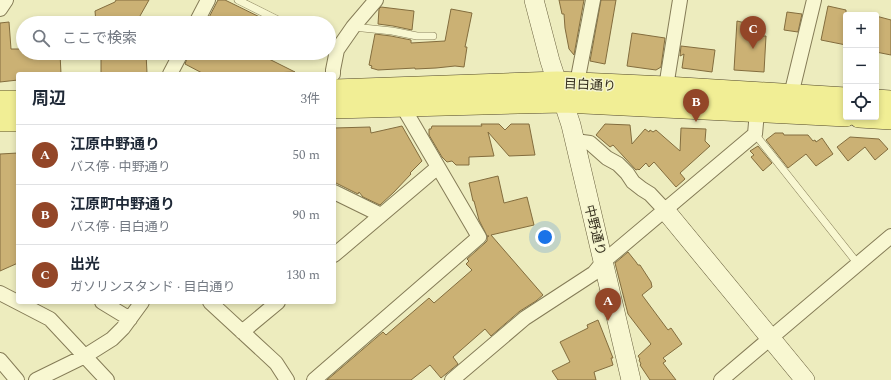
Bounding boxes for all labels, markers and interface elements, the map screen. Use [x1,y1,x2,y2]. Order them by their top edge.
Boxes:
map controls [843,12,879,120]
button: + [843,12,879,48]
search box [16,16,336,60]
pin: C [740,16,766,49]
icon: search [30,27,52,49]
text: ここで検索 [62,27,137,50]
button: − [843,48,879,84]
street label: 目白通り [563,74,616,96]
button: locate [843,84,879,120]
text: 周辺 [32,86,66,112]
text: 3件 [300,89,320,109]
pin: B [683,89,709,122]
text: 江原中野通り [70,133,160,156]
text: A [40,145,50,165]
text: 50 m [293,145,320,165]
text: バス停 · 中野通り [70,157,171,177]
text: 江原町中野通り [70,193,175,216]
street label: 中野通り [579,203,611,258]
text: B [40,205,50,225]
text: 90 m [293,205,320,225]
text: バス停 · 目白通り [70,217,171,237]
your location [535,227,555,247]
text: 出光 [70,253,100,276]
text: C [40,265,50,285]
text: 130 m [286,265,320,285]
text: ガソリンスタンド · 目白通り [70,277,236,297]
pin: A [595,288,621,321]

